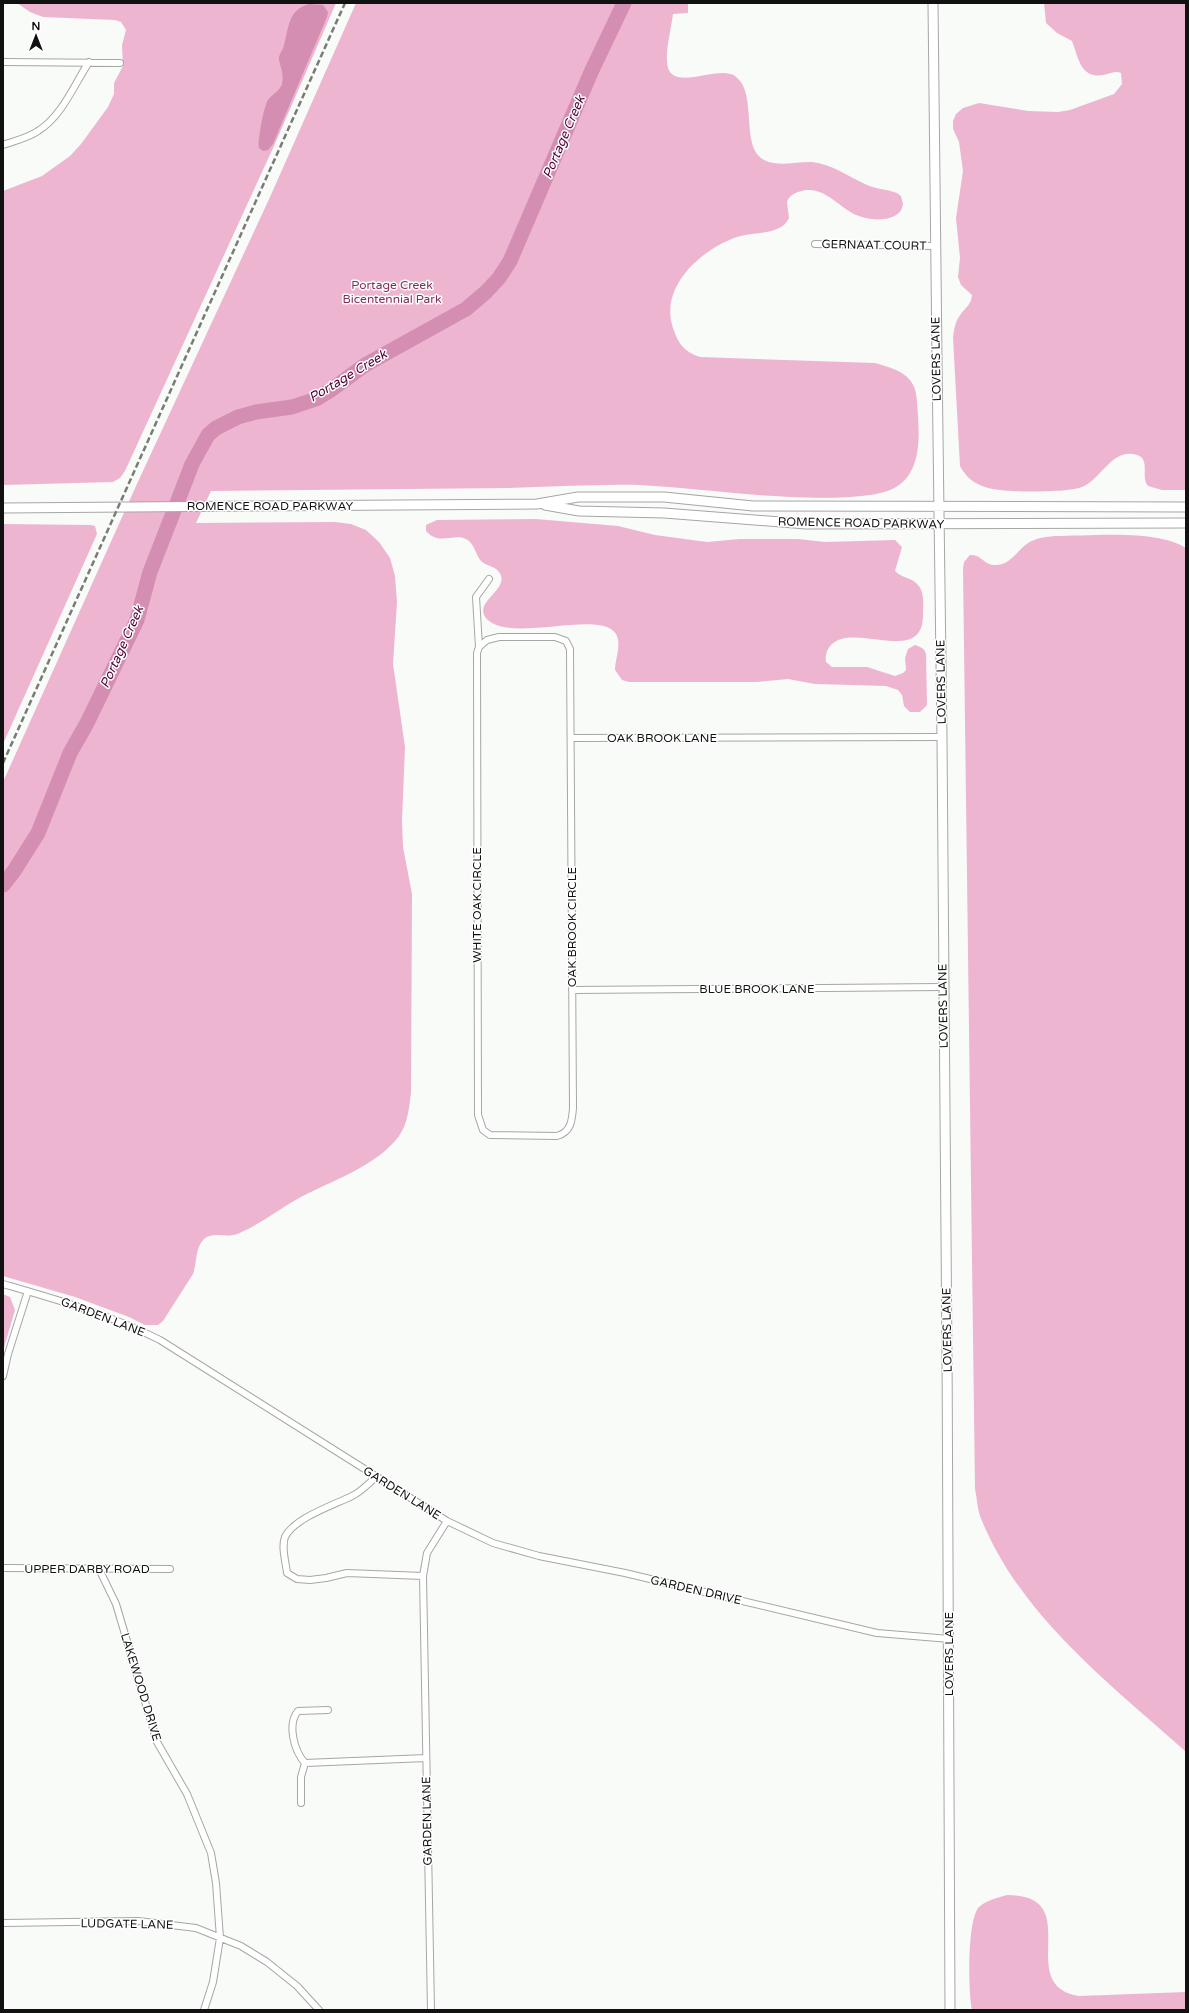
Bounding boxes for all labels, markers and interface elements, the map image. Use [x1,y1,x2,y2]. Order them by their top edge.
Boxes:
north arrow [16,16,56,56]
text: N [32,20,40,33]
water label: Portage Creek [539,92,589,181]
street label: GERNAAT COURT [821,237,927,253]
park label: Portage Creek Bicentennial Park [343,278,442,306]
street label: LOVERS LANE [928,316,944,401]
water label: Portage Creek [306,346,391,406]
street label: ROMENCE ROAD PARKWAY [187,499,354,513]
street label: ROMENCE ROAD PARKWAY [778,515,945,531]
water label: Portage Creek [97,603,148,691]
street label: LOVERS LANE [933,639,949,724]
street label: OAK BROOK LANE [607,731,717,745]
street label: WHITE OAK CIRCLE [470,847,484,963]
street label: OAK BROOK CIRCLE [565,866,579,987]
street label: LOVERS LANE [935,963,951,1048]
street label: BLUE BROOK LANE [699,982,815,996]
street label: LOVERS LANE [939,1287,955,1372]
street label: GARDEN LANE [59,1295,147,1340]
street label: GARDEN LANE [361,1464,444,1523]
street label: UPPER DARBY ROAD [24,1562,150,1576]
street label: GARDEN DRIVE [649,1573,743,1607]
street label: LOVERS LANE [942,1611,956,1696]
street label: LAKEWOOD DRIVE [118,1631,164,1743]
street label: GARDEN LANE [419,1776,435,1866]
street label: LUDGATE LANE [80,1916,174,1932]

